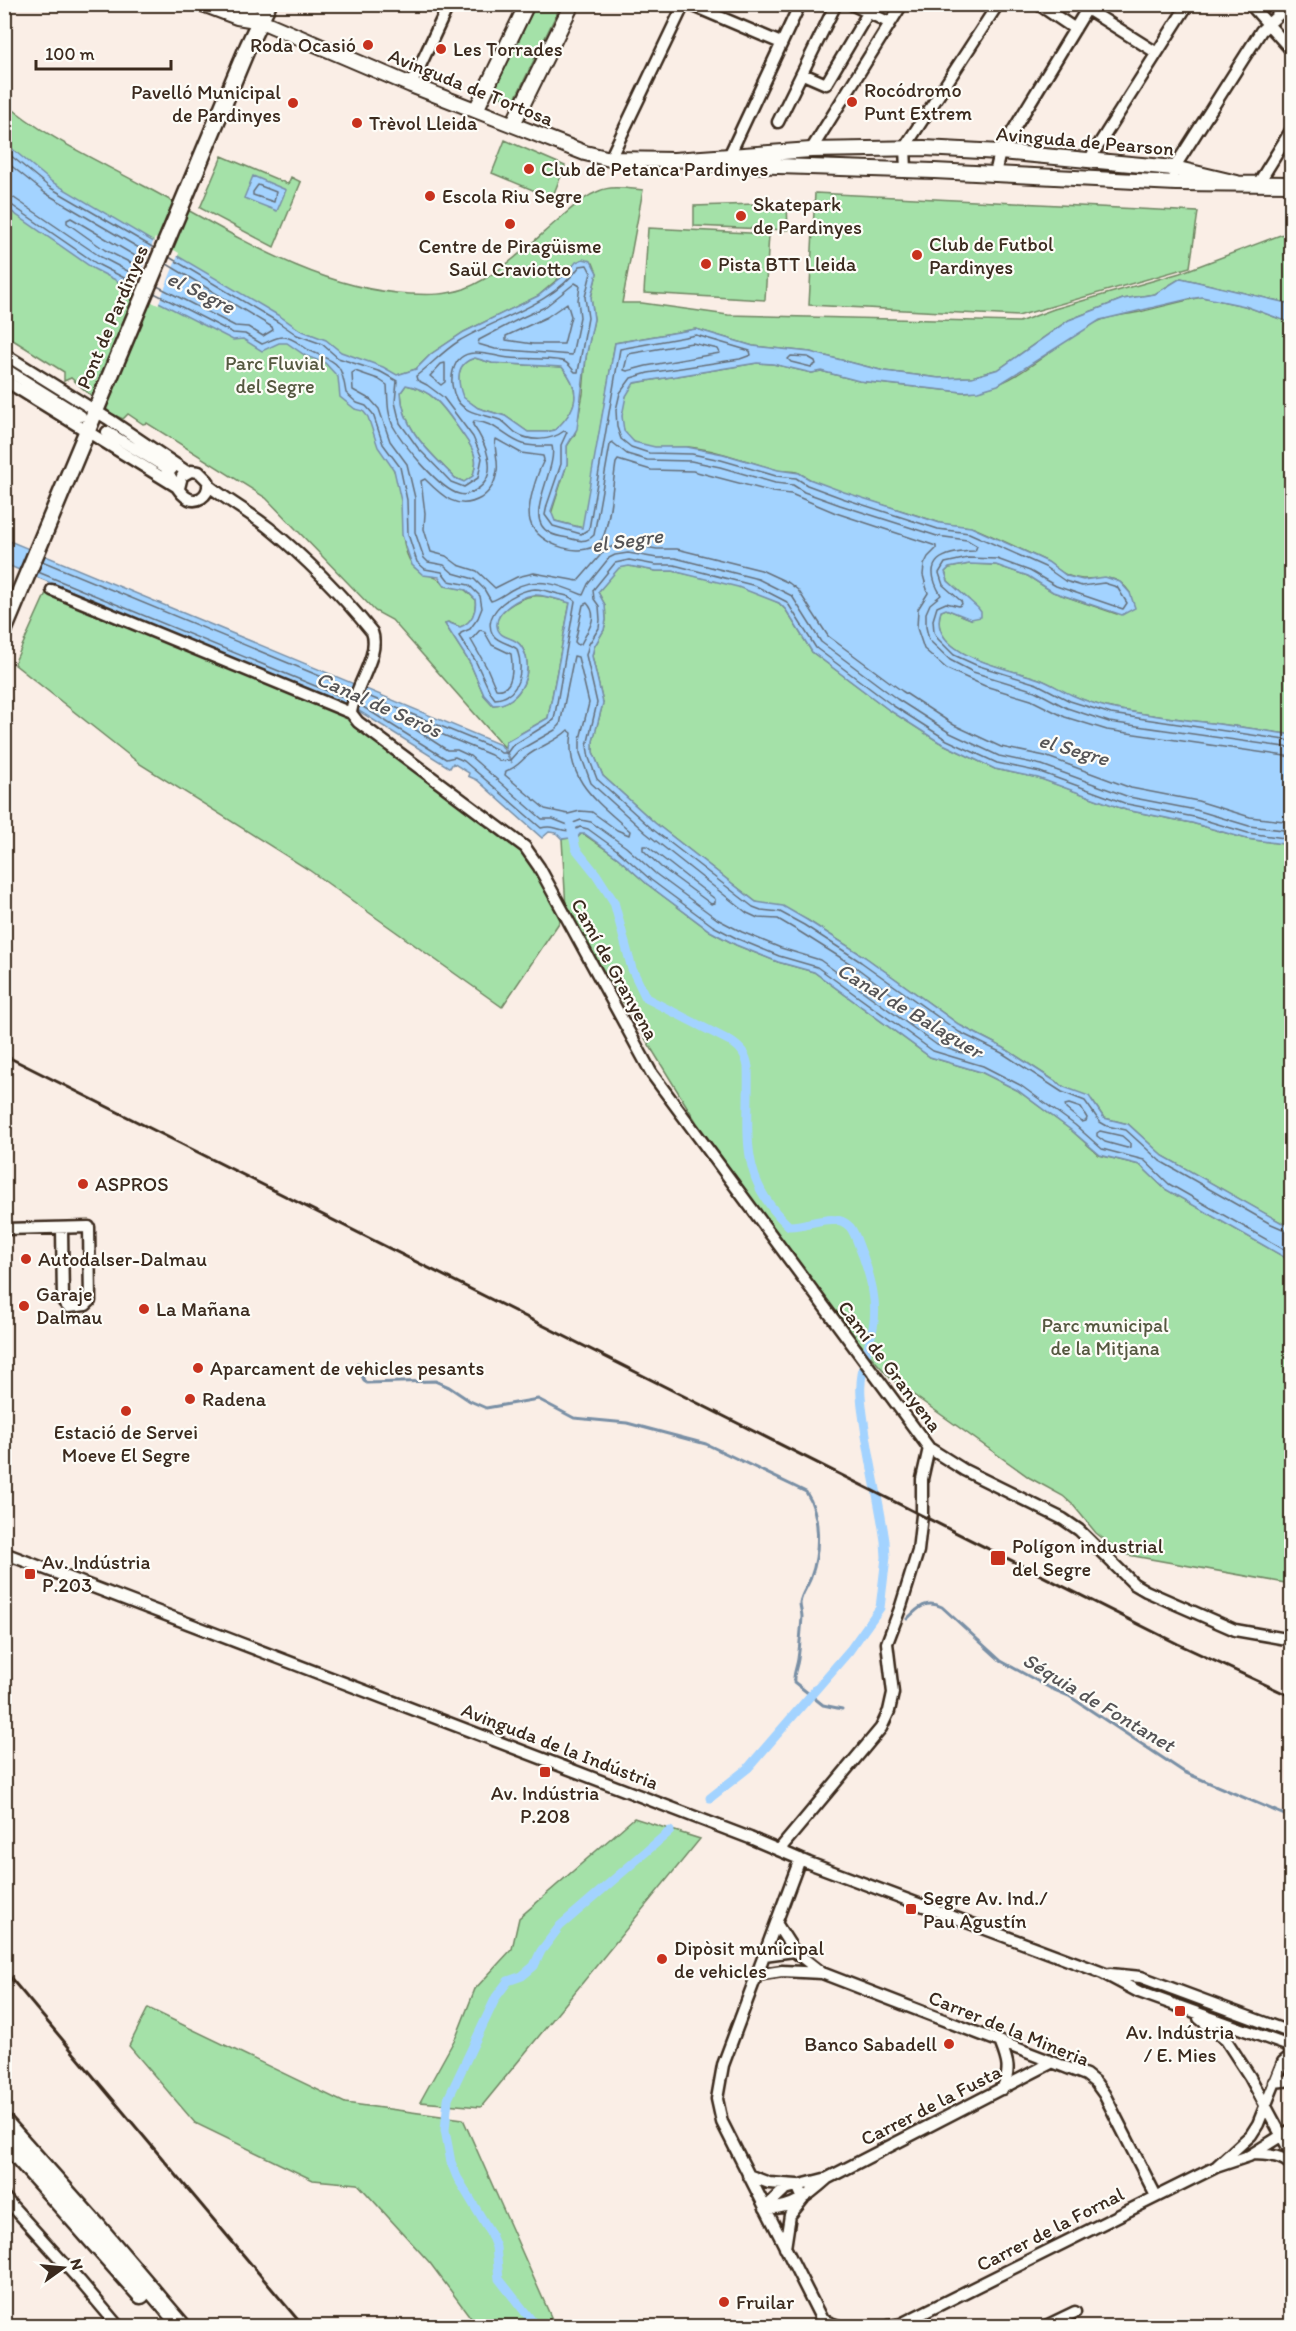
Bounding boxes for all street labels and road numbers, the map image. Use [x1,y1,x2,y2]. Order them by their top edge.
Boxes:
street label: Avinguda de Tortosa [385,43,557,131]
street label: Avinguda de Pearson [995,121,1175,161]
street label: Pont de Pardinyes [71,241,153,393]
street label: Camí de Granyena [566,894,664,1044]
street label: Camí de Granyena [833,1296,947,1436]
street label: Avinguda de la Indústria [458,1697,662,1795]
street label: Carrer de la Mineria [925,1985,1093,2071]
street label: Carrer de la Fusta [857,2059,1006,2151]
street label: Carrer de la Fornal [972,2181,1128,2277]

